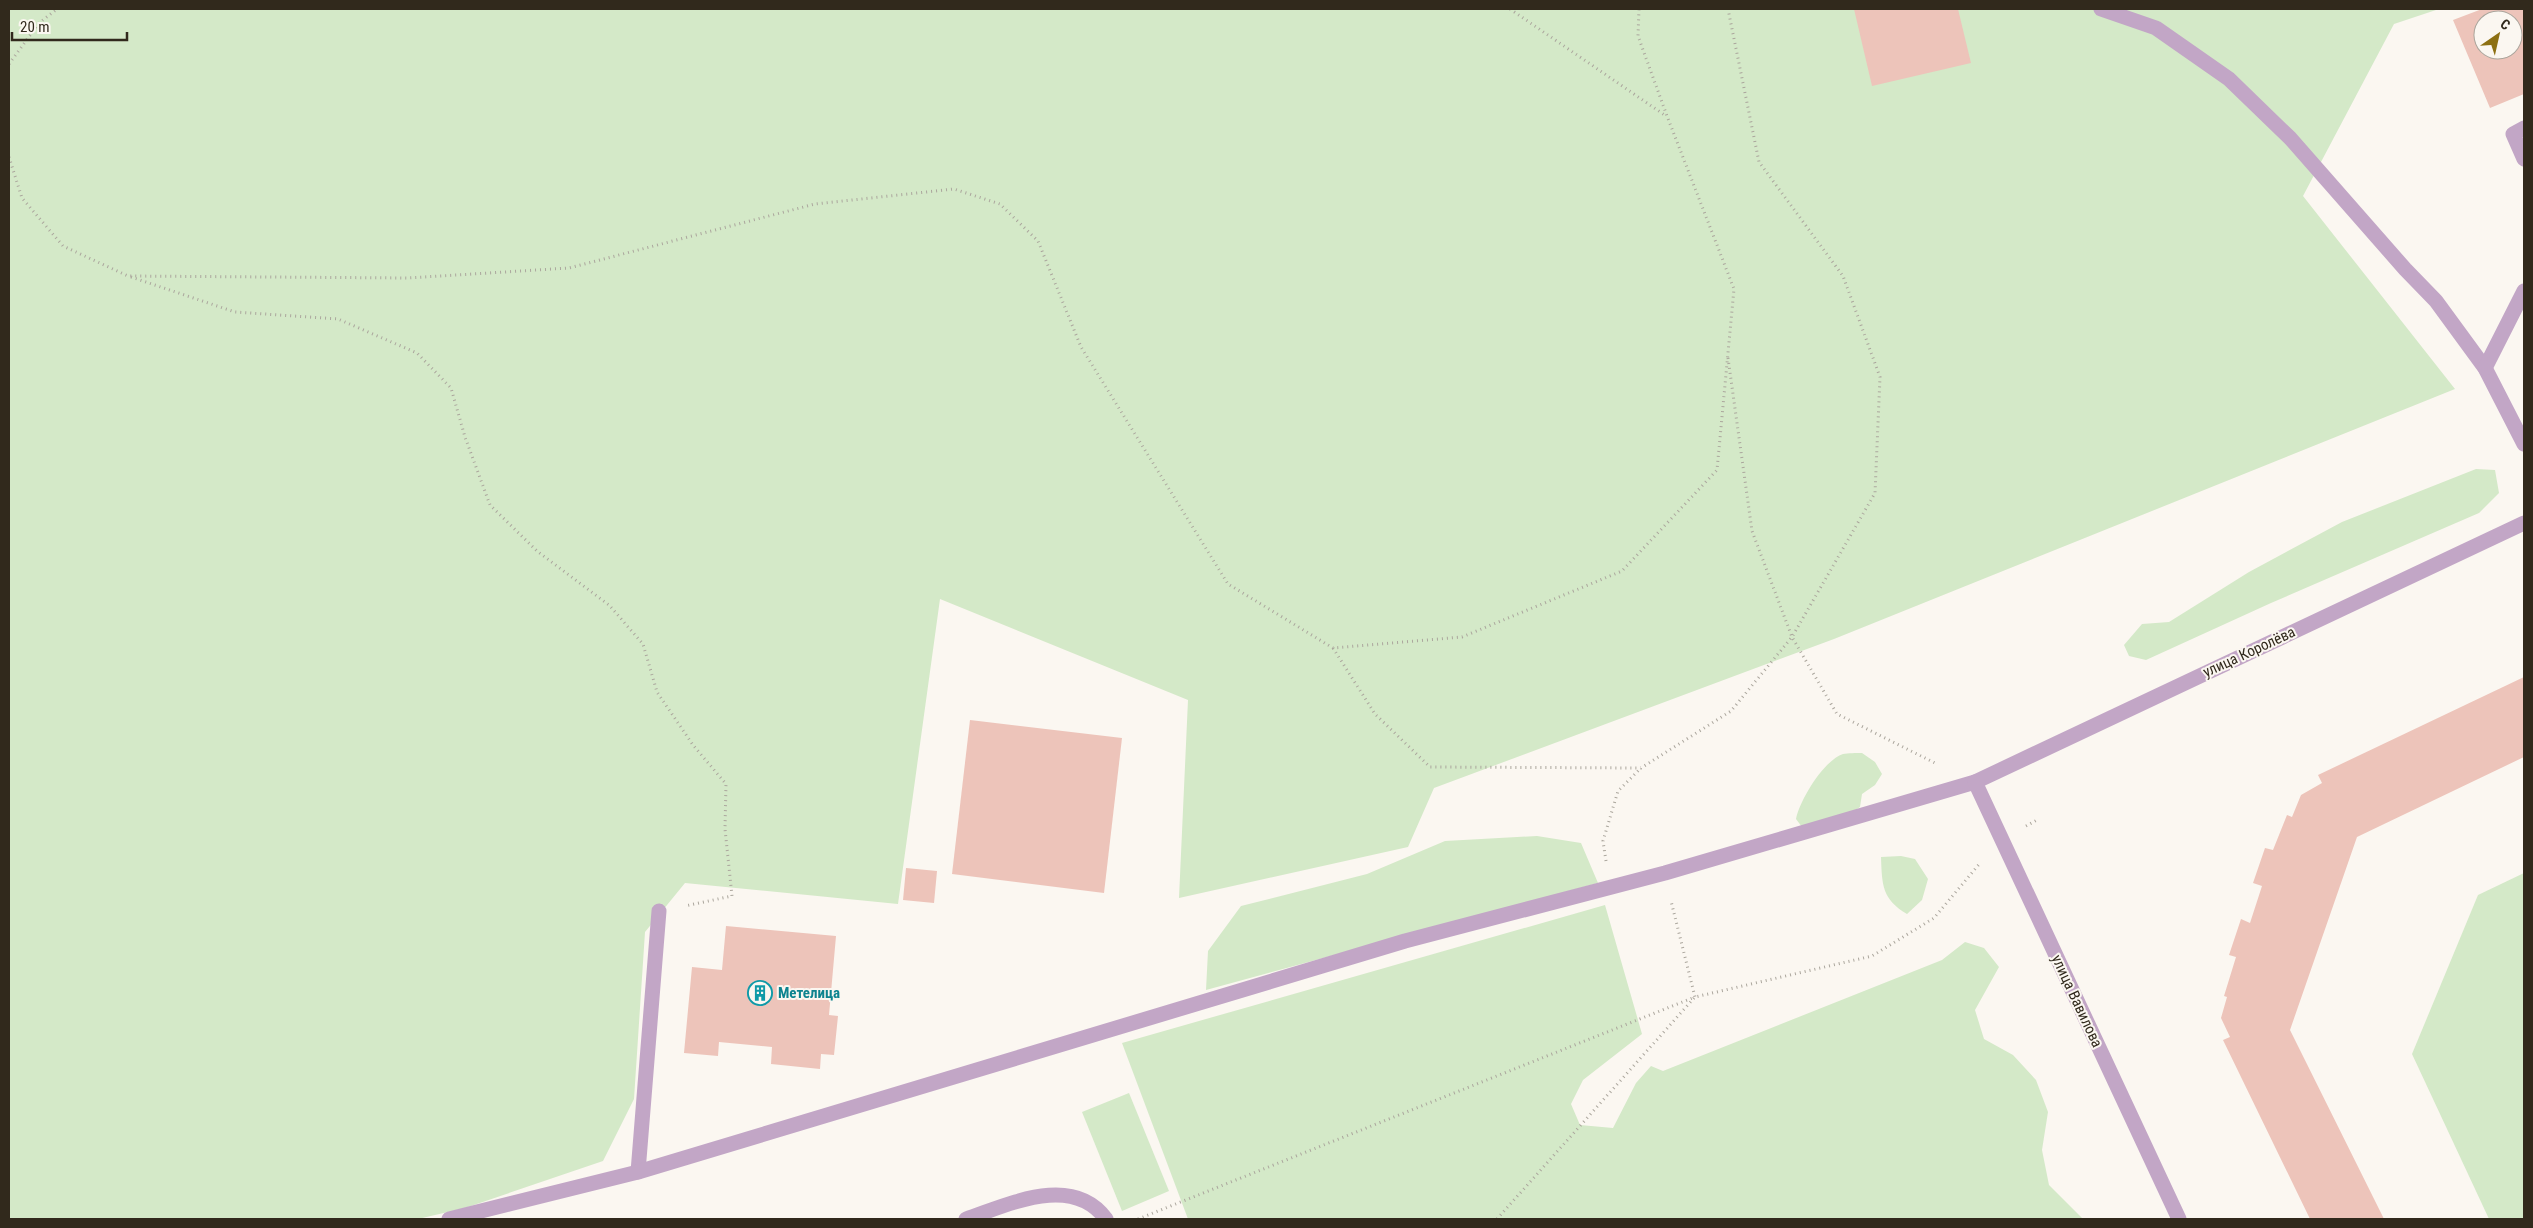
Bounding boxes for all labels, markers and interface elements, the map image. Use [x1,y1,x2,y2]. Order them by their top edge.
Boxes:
scale bar [12,10,128,42]
north arrow [2473,10,2523,60]
text: С [2497,15,2513,33]
text: 20 m [20,18,50,36]
street label: улица Королёва [2200,623,2298,681]
street label: улица Вавилова [2048,952,2106,1050]
building icon: Метелица [747,980,773,1006]
place label: Метелица [778,984,840,1002]

